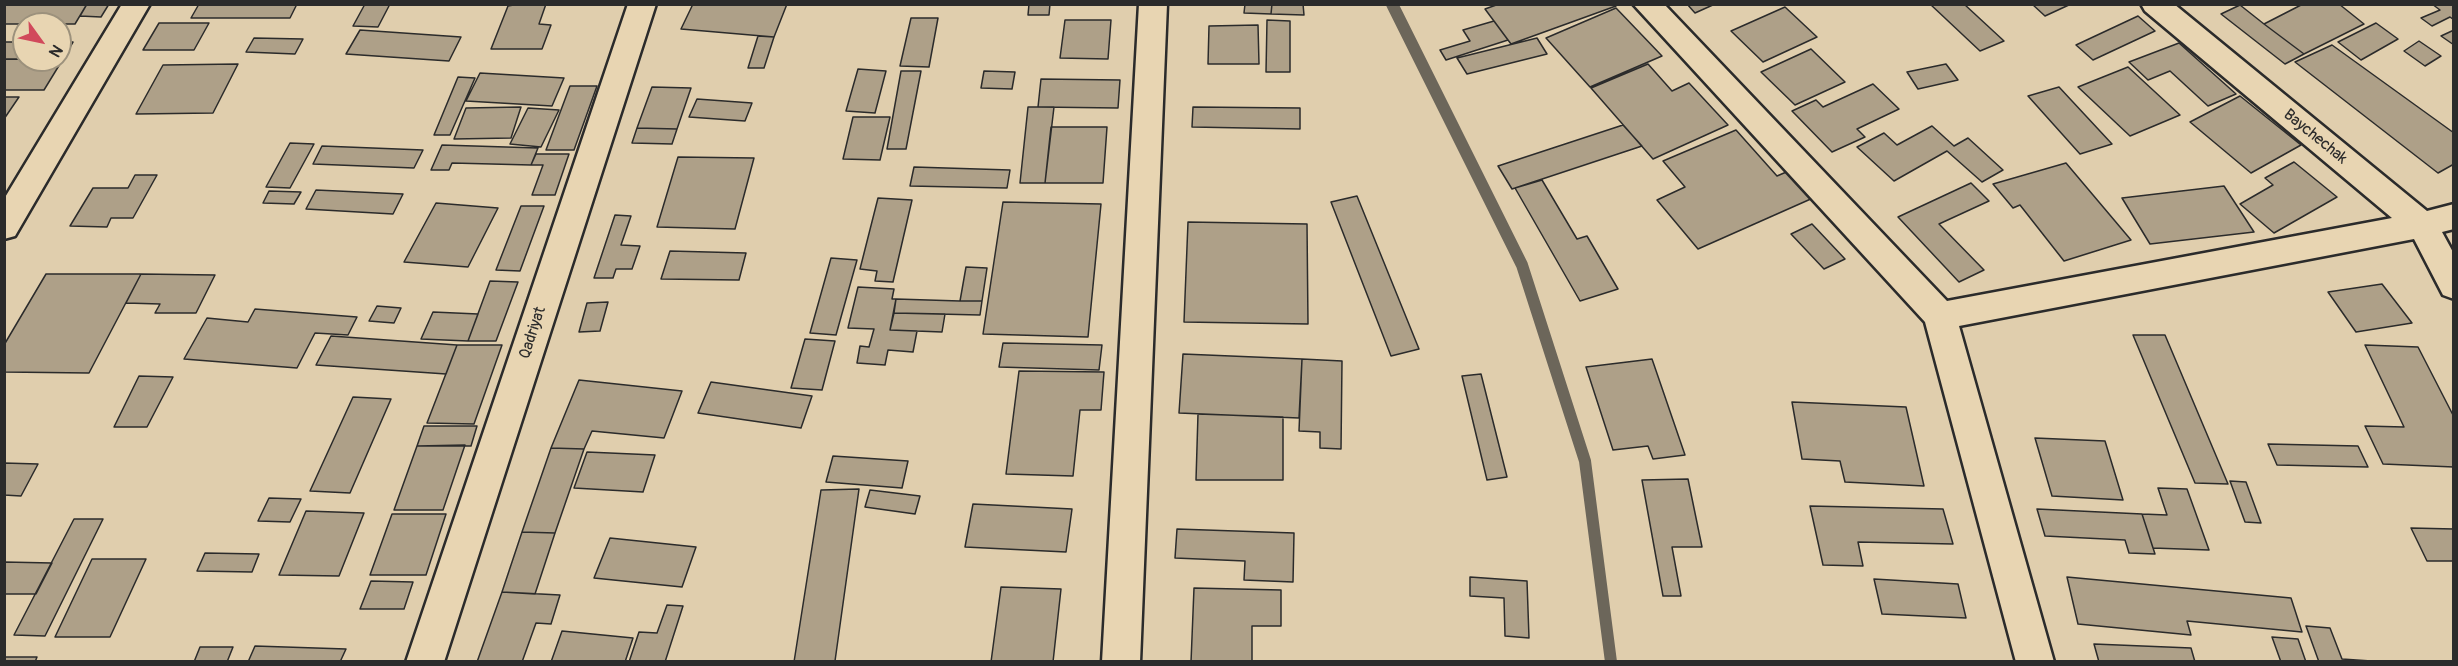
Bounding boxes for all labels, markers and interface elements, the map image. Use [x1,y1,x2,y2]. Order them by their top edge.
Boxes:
north arrow [12,12,72,72]
text: N [44,41,67,61]
street label: Baychechak [2279,105,2351,169]
street label: Qadriyat [516,304,550,362]

